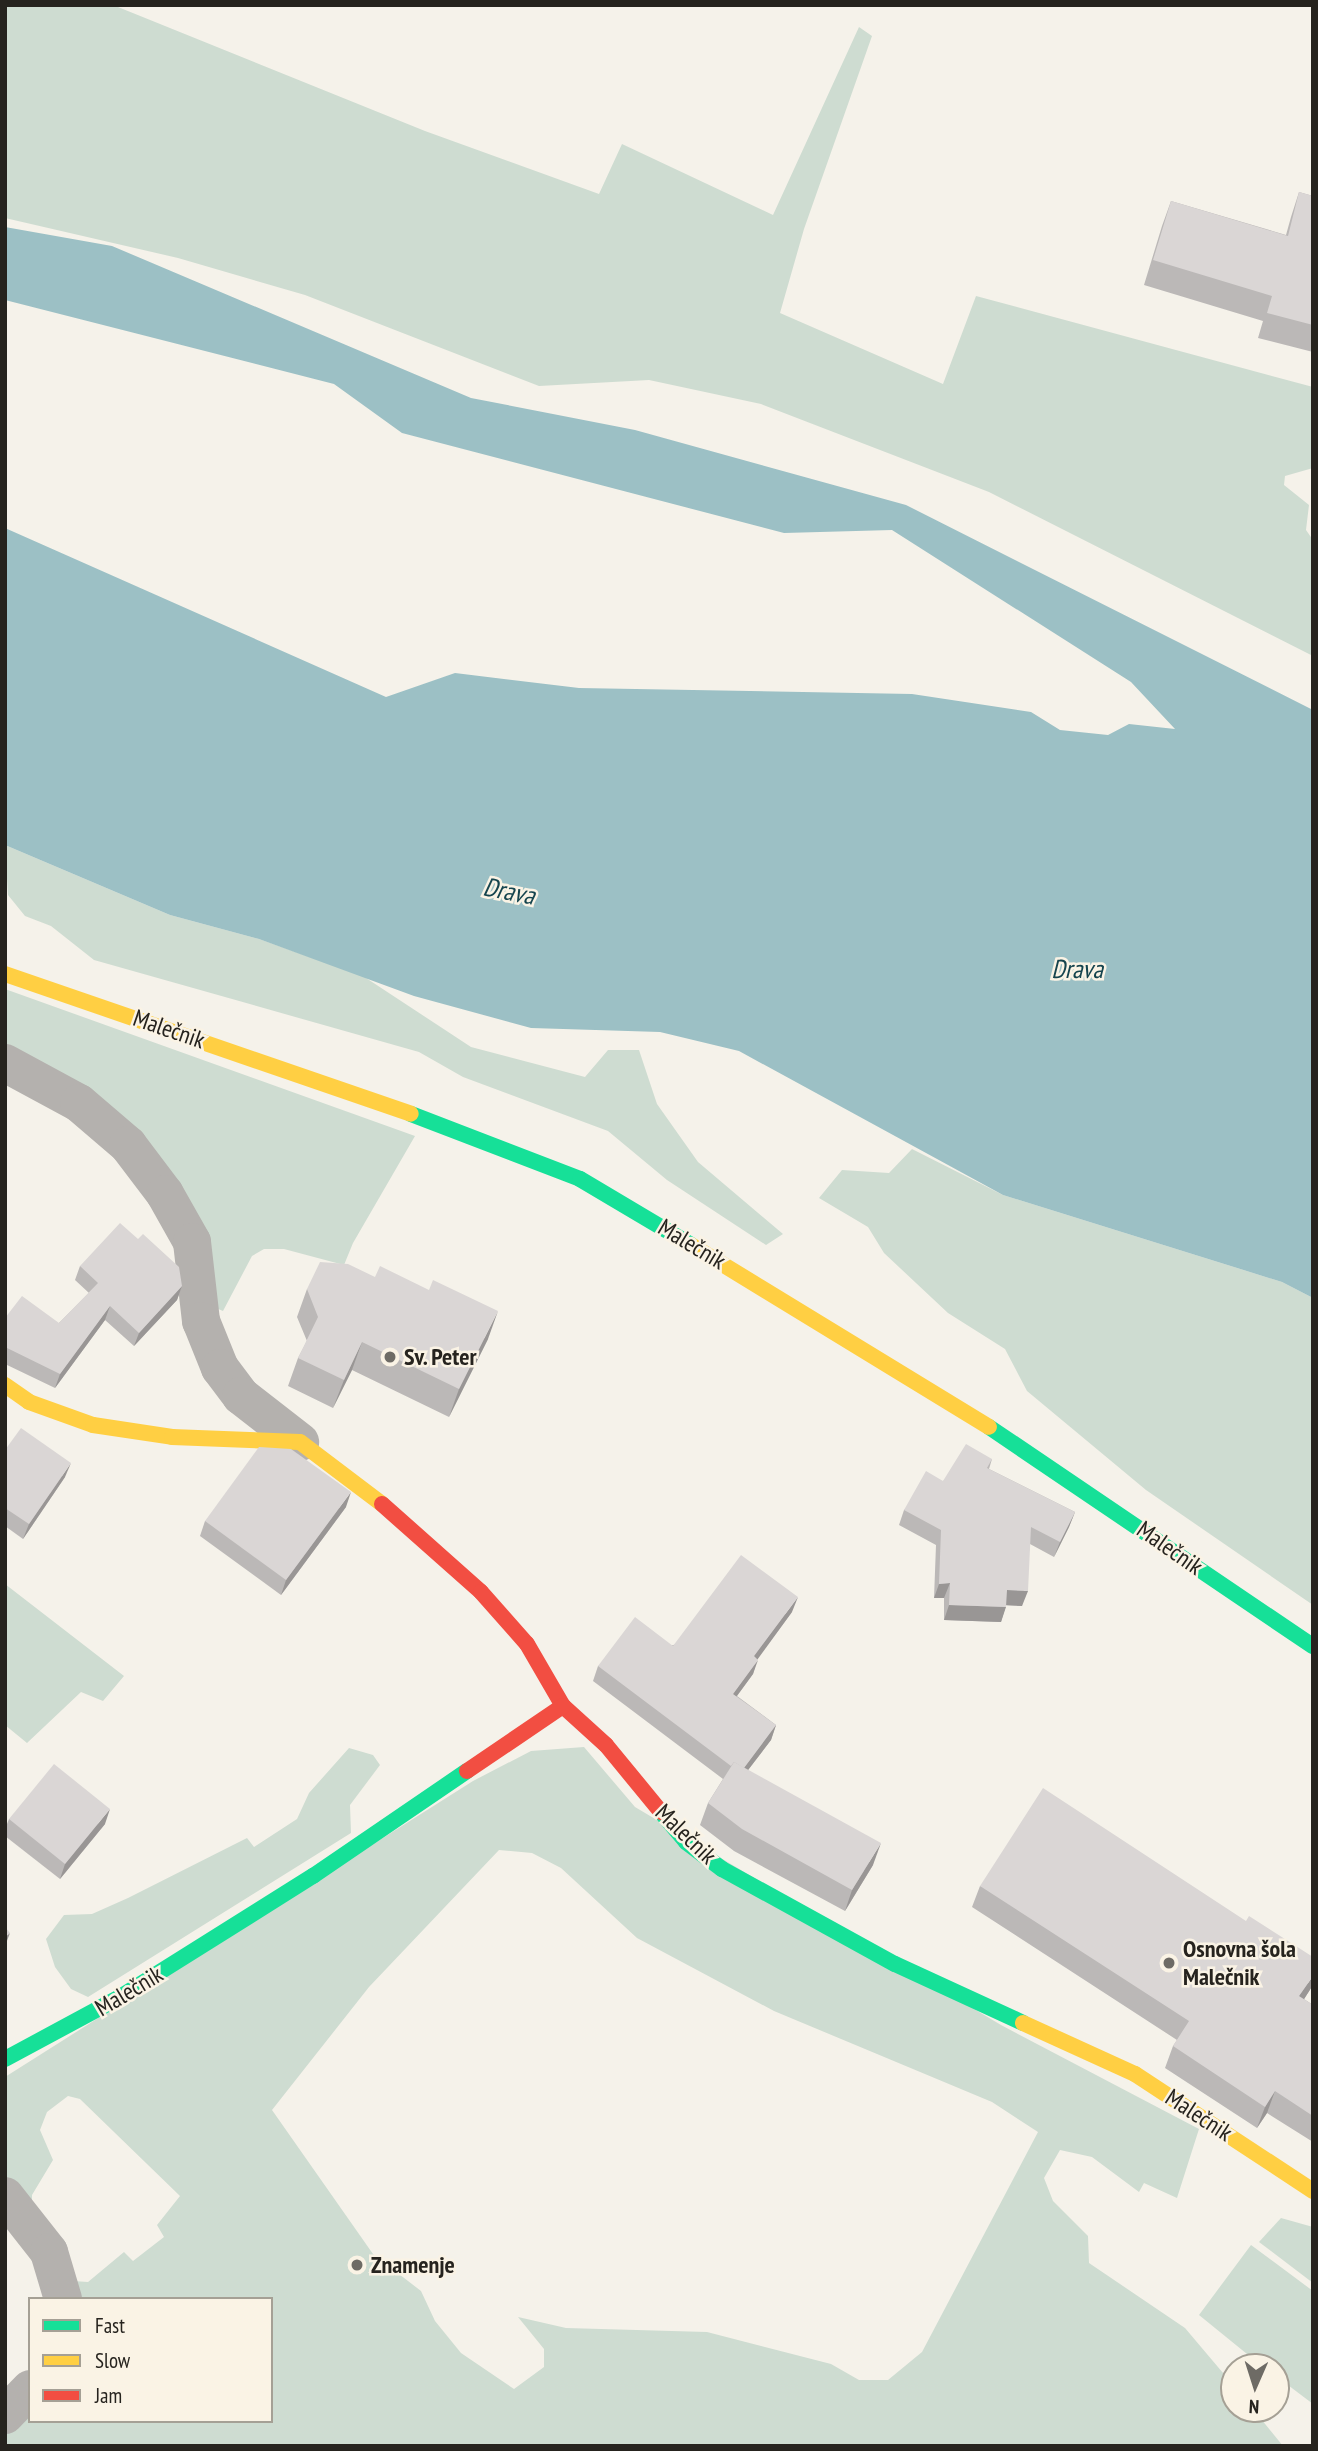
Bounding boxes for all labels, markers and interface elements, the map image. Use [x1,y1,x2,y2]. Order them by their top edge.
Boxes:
water label: Drava [481,871,537,911]
water label: Drava [1051,953,1103,985]
street label: Malečnik [129,1003,209,1055]
street label: Malečnik [653,1213,731,1275]
place label: Sv. Peter [404,1343,478,1371]
marker: Sv. Peter [382,1349,398,1365]
street label: Malečnik [1132,1515,1208,1581]
street label: Malečnik [649,1798,723,1870]
place label: Osnovna šola Malečnik [1183,1935,1296,1991]
marker: Osnovna šola Malečnik [1161,1955,1177,1971]
street label: Malečnik [90,1960,168,2022]
street label: Malečnik [1160,2083,1238,2147]
place label: Znamenje [371,2251,455,2279]
marker: Znamenje [349,2257,365,2273]
legend [28,2297,273,2423]
text: Fast [95,2312,125,2339]
text: Slow [95,2347,130,2374]
north arrow [1220,2353,1290,2423]
text: Jam [95,2382,122,2409]
text: N [1248,2395,1260,2419]

